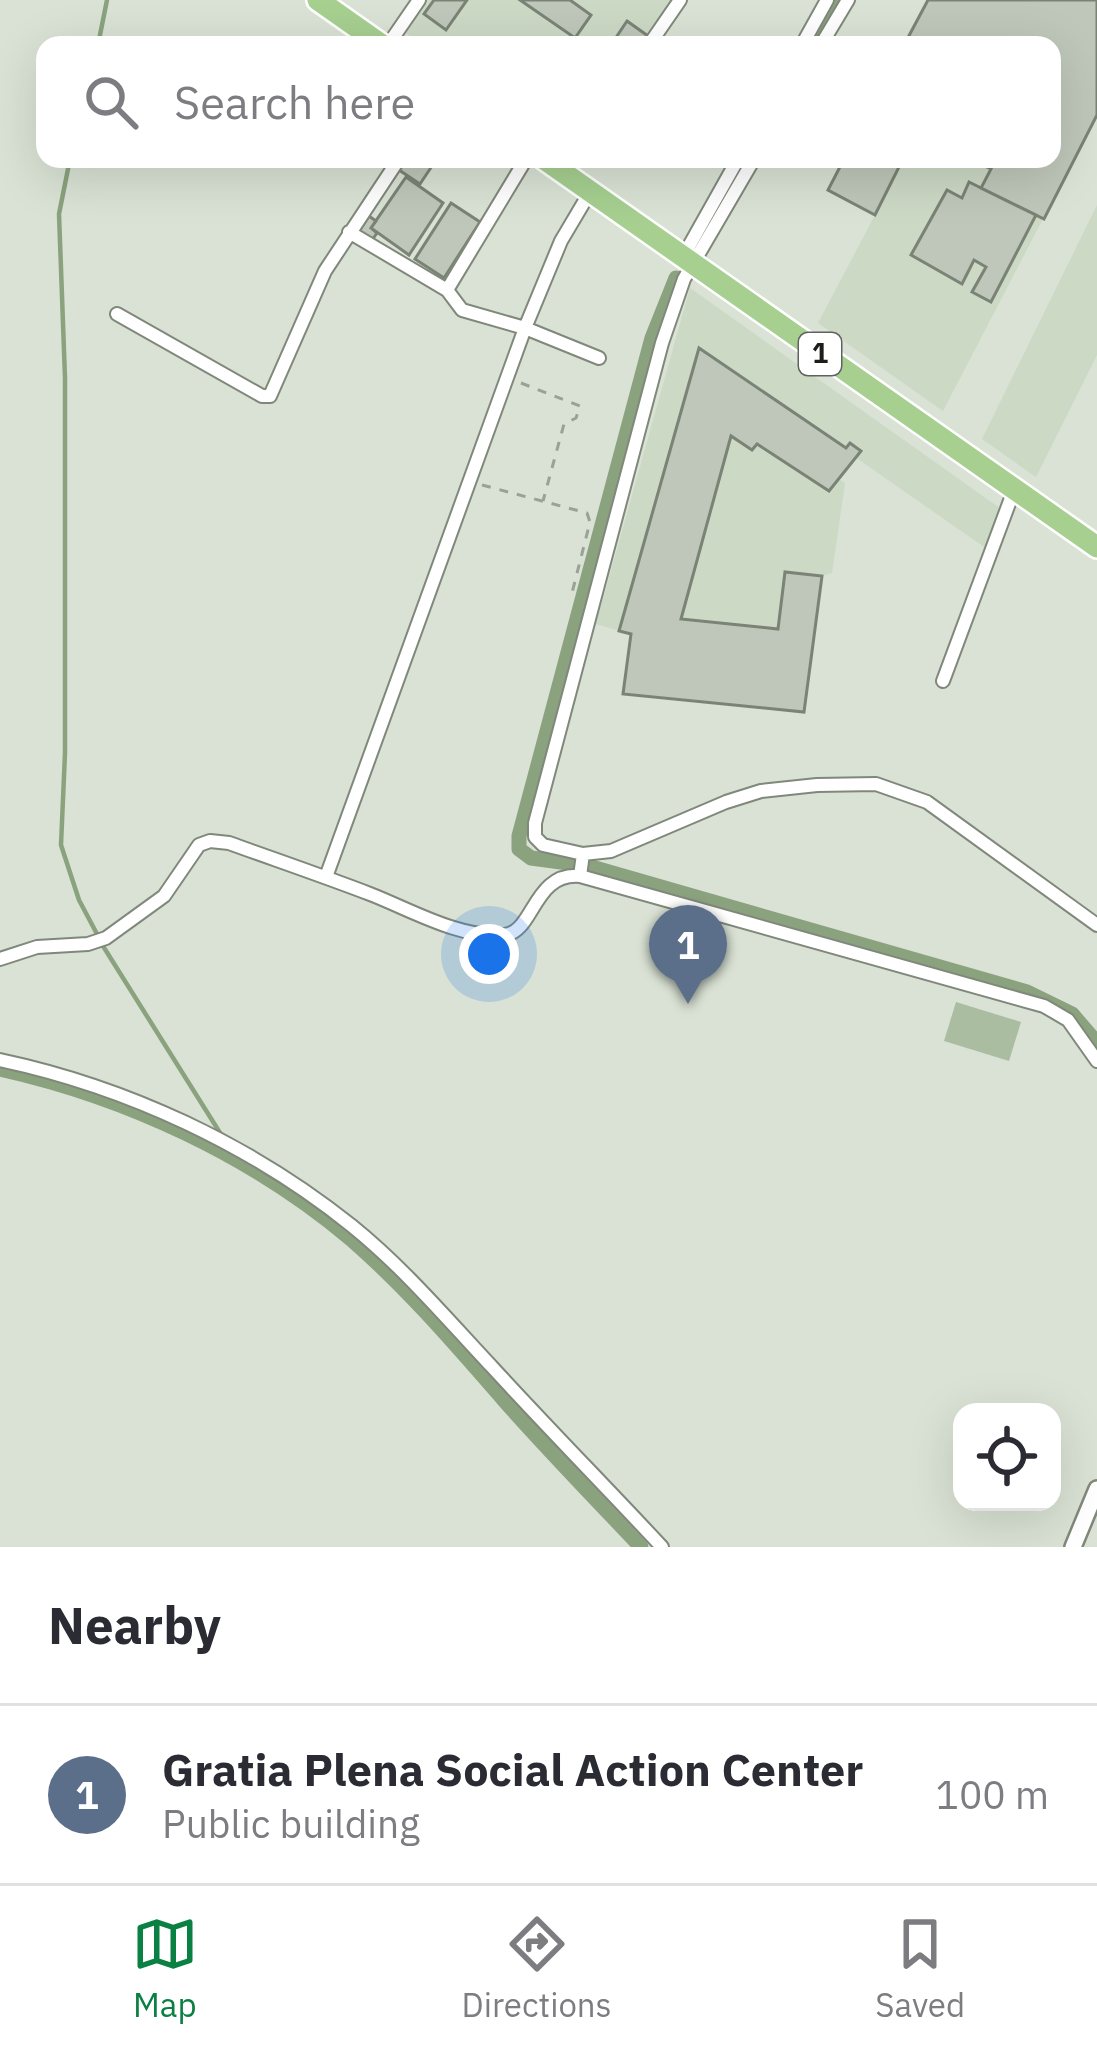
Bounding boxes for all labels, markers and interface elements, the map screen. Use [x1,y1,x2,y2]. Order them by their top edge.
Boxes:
search box [36,36,1061,168]
icon: search [78,69,144,135]
text: Search here [174,73,415,131]
road number: 1 [799,333,841,375]
pin: 1 [649,905,727,1004]
your location [459,924,519,984]
map controls [953,1403,1061,1511]
button: locate [953,1403,1061,1511]
text: Nearby [48,1592,221,1658]
text: Gratia Plena Social Action Center [162,1740,863,1798]
text: 1 [75,1769,99,1820]
text: 100 m [936,1769,1049,1820]
text: Public building [162,1798,420,1849]
tab: Map [132,1911,198,2026]
tab: Directions [462,1911,612,2026]
tab: Saved [875,1911,965,2026]

